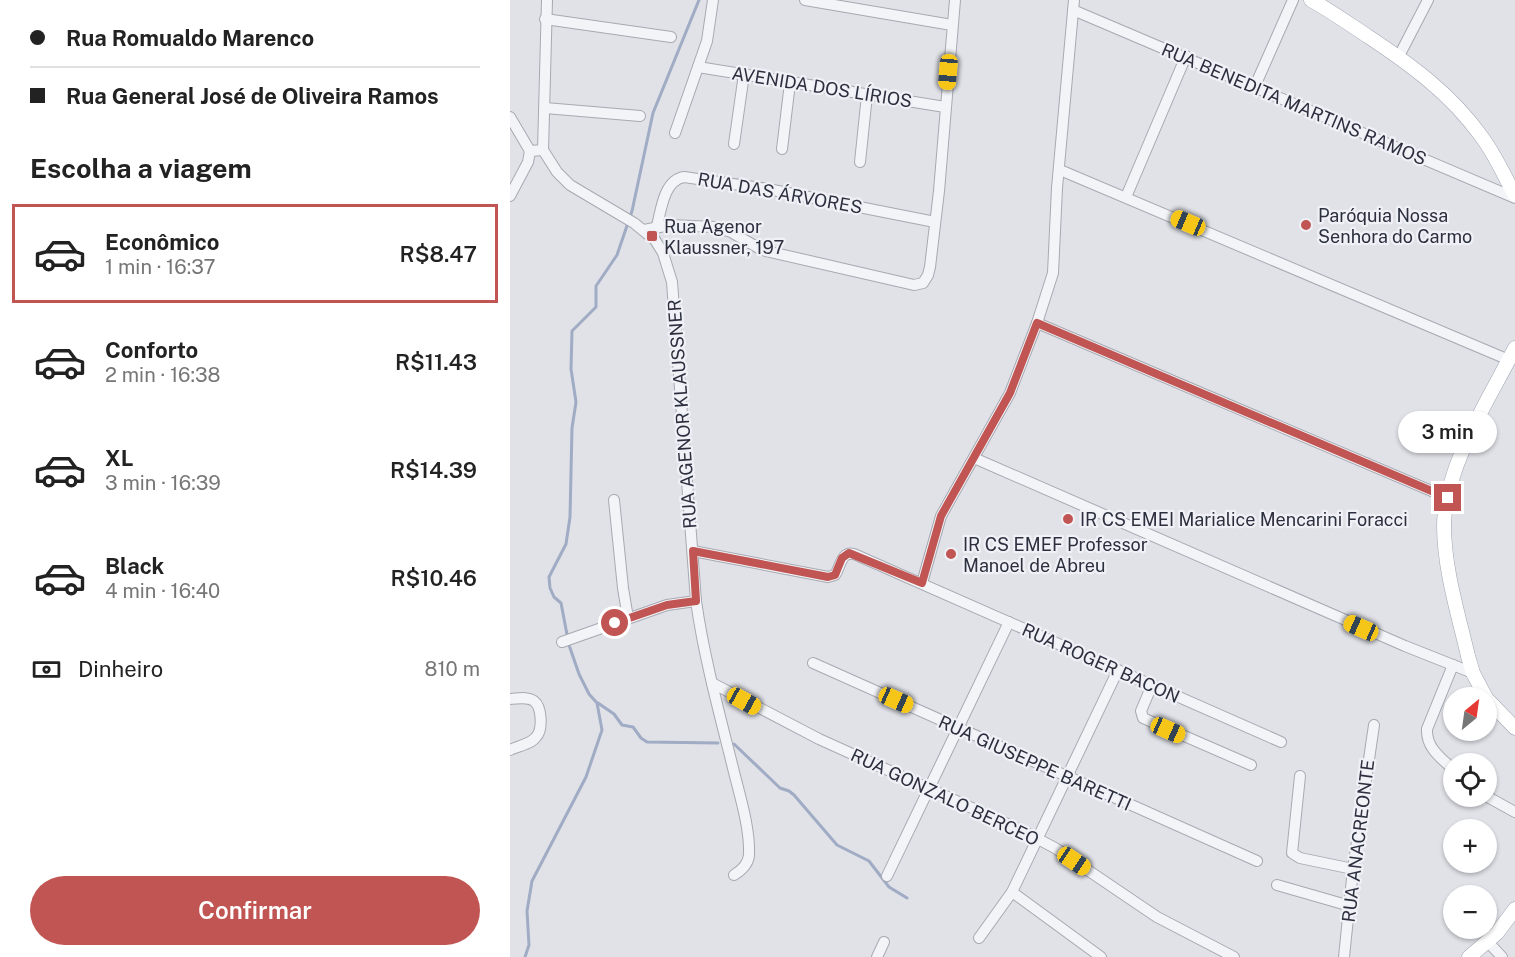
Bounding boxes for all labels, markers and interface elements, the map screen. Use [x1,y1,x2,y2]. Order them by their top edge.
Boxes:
text: Rua Romualdo Marenco [66,25,314,51]
street label: RUA BENEDITA MARTINS RAMOS [1158,38,1430,170]
car [937,53,959,91]
street label: AVENIDA DOS LÍRIOS [730,61,914,112]
text: Rua General José de Oliveira Ramos [66,83,439,109]
text: Escolha a viagem [30,152,252,184]
street label: RUA DAS ÁRVORES [696,167,864,218]
place label: Paróquia Nossa Senhora do Carmo [1318,205,1472,247]
car [1168,208,1208,238]
place label: Rua Agenor Klaussner, 197 [664,216,784,258]
marker: Paróquia Nossa Senhora do Carmo [1299,218,1313,232]
icon: car [33,227,87,281]
text: Econômico [105,229,220,255]
marker: Rua Agenor Klaussner, 197 [645,229,659,243]
text: R$8.47 [400,241,477,267]
text: 1 min · 16:37 [105,255,215,279]
street label: RUA AGENOR KLAUSSNER [664,299,700,529]
icon: car [33,335,87,389]
text: Conforto [105,337,198,363]
text: R$11.43 [395,349,477,375]
text: 2 min · 16:38 [105,363,220,387]
callout: 3 min [1398,411,1498,453]
text: 3 min [1421,420,1474,444]
icon: car [33,443,87,497]
text: XL [105,445,133,471]
text: R$14.39 [390,457,477,483]
text: 3 min · 16:39 [105,471,221,495]
route end [1434,484,1461,511]
place label: IR CS EMEI Marialice Mencarini Foracci [1080,509,1408,530]
marker: IR CS EMEI Marialice Mencarini Foracci [1061,512,1075,526]
place label: IR CS EMEF Professor Manoel de Abreu [963,534,1148,576]
marker: IR CS EMEF Professor Manoel de Abreu [944,547,958,561]
icon: car [33,551,87,605]
text: Black [105,553,164,579]
text: R$10.46 [390,565,477,591]
text: 4 min · 16:40 [105,579,220,603]
route start [601,609,628,636]
car [1341,612,1381,644]
street label: RUA ROGER BACON [1019,619,1183,707]
icon: cash [30,653,63,686]
text: Dinheiro [78,656,163,682]
text: 810 m [425,657,480,681]
car [724,684,764,718]
car [876,684,916,716]
north arrow [1443,687,1497,741]
map controls [1443,687,1497,939]
street label: RUA GIUSEPPE BARETTI [935,711,1135,815]
car [1148,714,1188,746]
street label: RUA GONZALO BERCEO [848,744,1042,850]
button: locate [1443,753,1497,807]
street label: RUA ANACREONTE [1338,758,1378,924]
button: + [1443,819,1497,873]
car [1054,843,1094,879]
button: Confirmar [30,876,480,945]
button: − [1443,885,1497,939]

